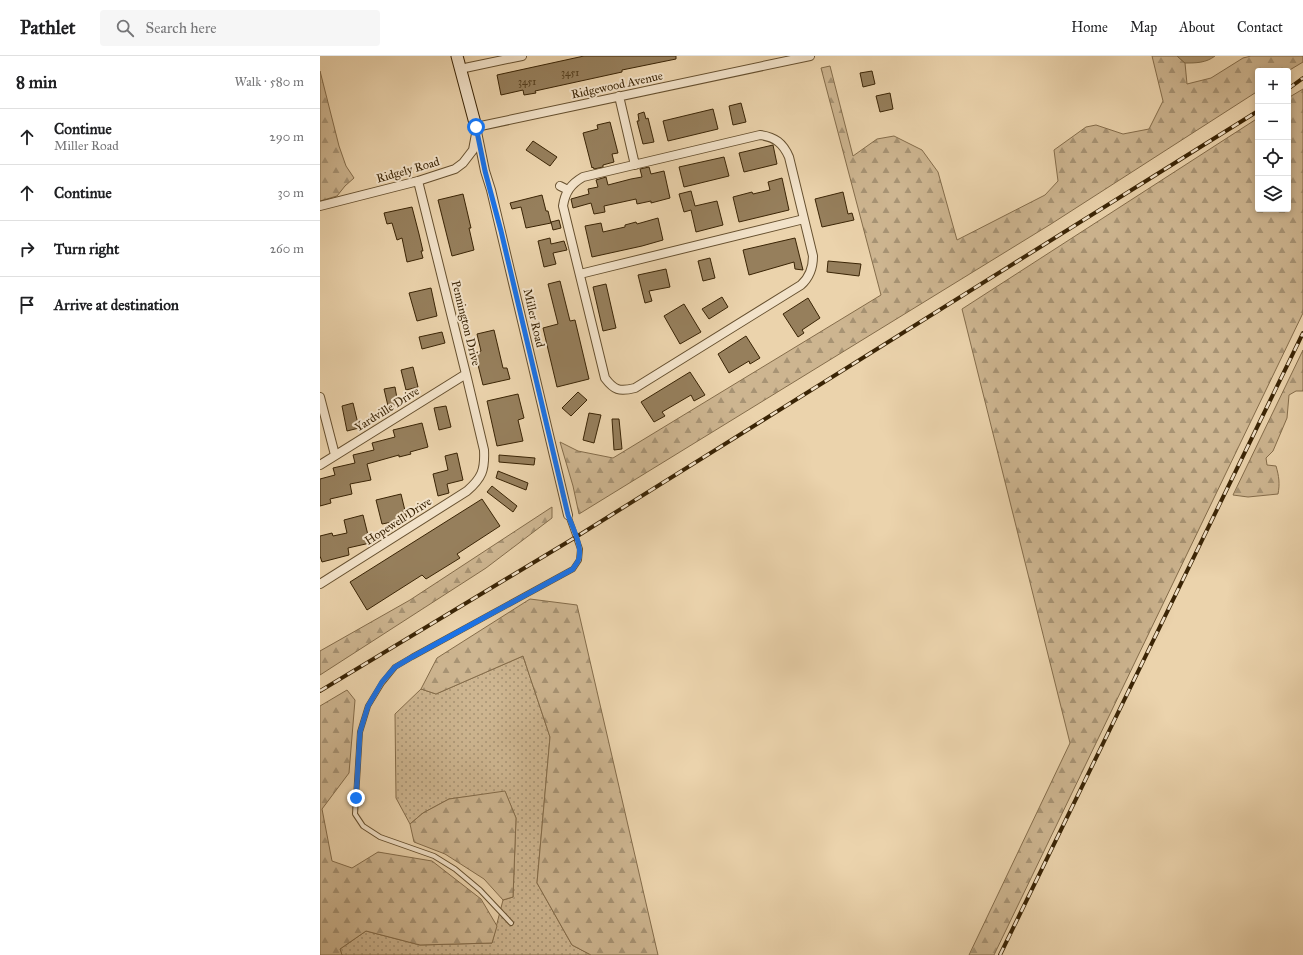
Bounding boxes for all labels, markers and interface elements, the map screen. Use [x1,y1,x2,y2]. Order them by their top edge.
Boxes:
search box [100,10,380,46]
text: Pathlet [20,16,76,39]
icon: search [114,17,136,39]
text: Search here [146,19,217,37]
text: Home [1071,19,1108,36]
text: Map [1130,19,1157,36]
text: About [1179,19,1215,36]
text: Contact [1237,19,1283,36]
house number: 3451 [561,67,579,79]
street label: Ridgewood Avenue [570,68,664,102]
map controls [1255,68,1291,212]
button: + [1255,68,1291,104]
text: 8 min [16,72,57,93]
text: Walk · 580 m [235,74,304,90]
house number: 3451 [518,76,536,88]
button: − [1255,104,1291,140]
route start [467,118,485,136]
text: Continue [54,120,112,138]
icon: ahead [16,126,38,148]
text: 290 m [269,129,304,145]
text: Miller Road [54,138,119,154]
button: locate [1255,140,1291,176]
street label: Ridgely Road [375,154,442,187]
button: layers [1255,176,1291,212]
icon: ahead [16,182,38,204]
text: Continue [54,184,112,202]
text: 30 m [278,185,304,201]
icon: right [16,238,38,260]
text: Turn right [54,240,119,258]
text: 260 m [270,241,304,257]
street label: Pennington Drive [448,279,483,367]
street label: Miller Road [520,287,548,349]
icon: arrive [16,294,38,316]
text: Arrive at destination [54,296,179,314]
street label: Yardville Drive [352,384,422,434]
street label: Hopewell Drive [362,494,434,548]
route end [347,789,365,807]

